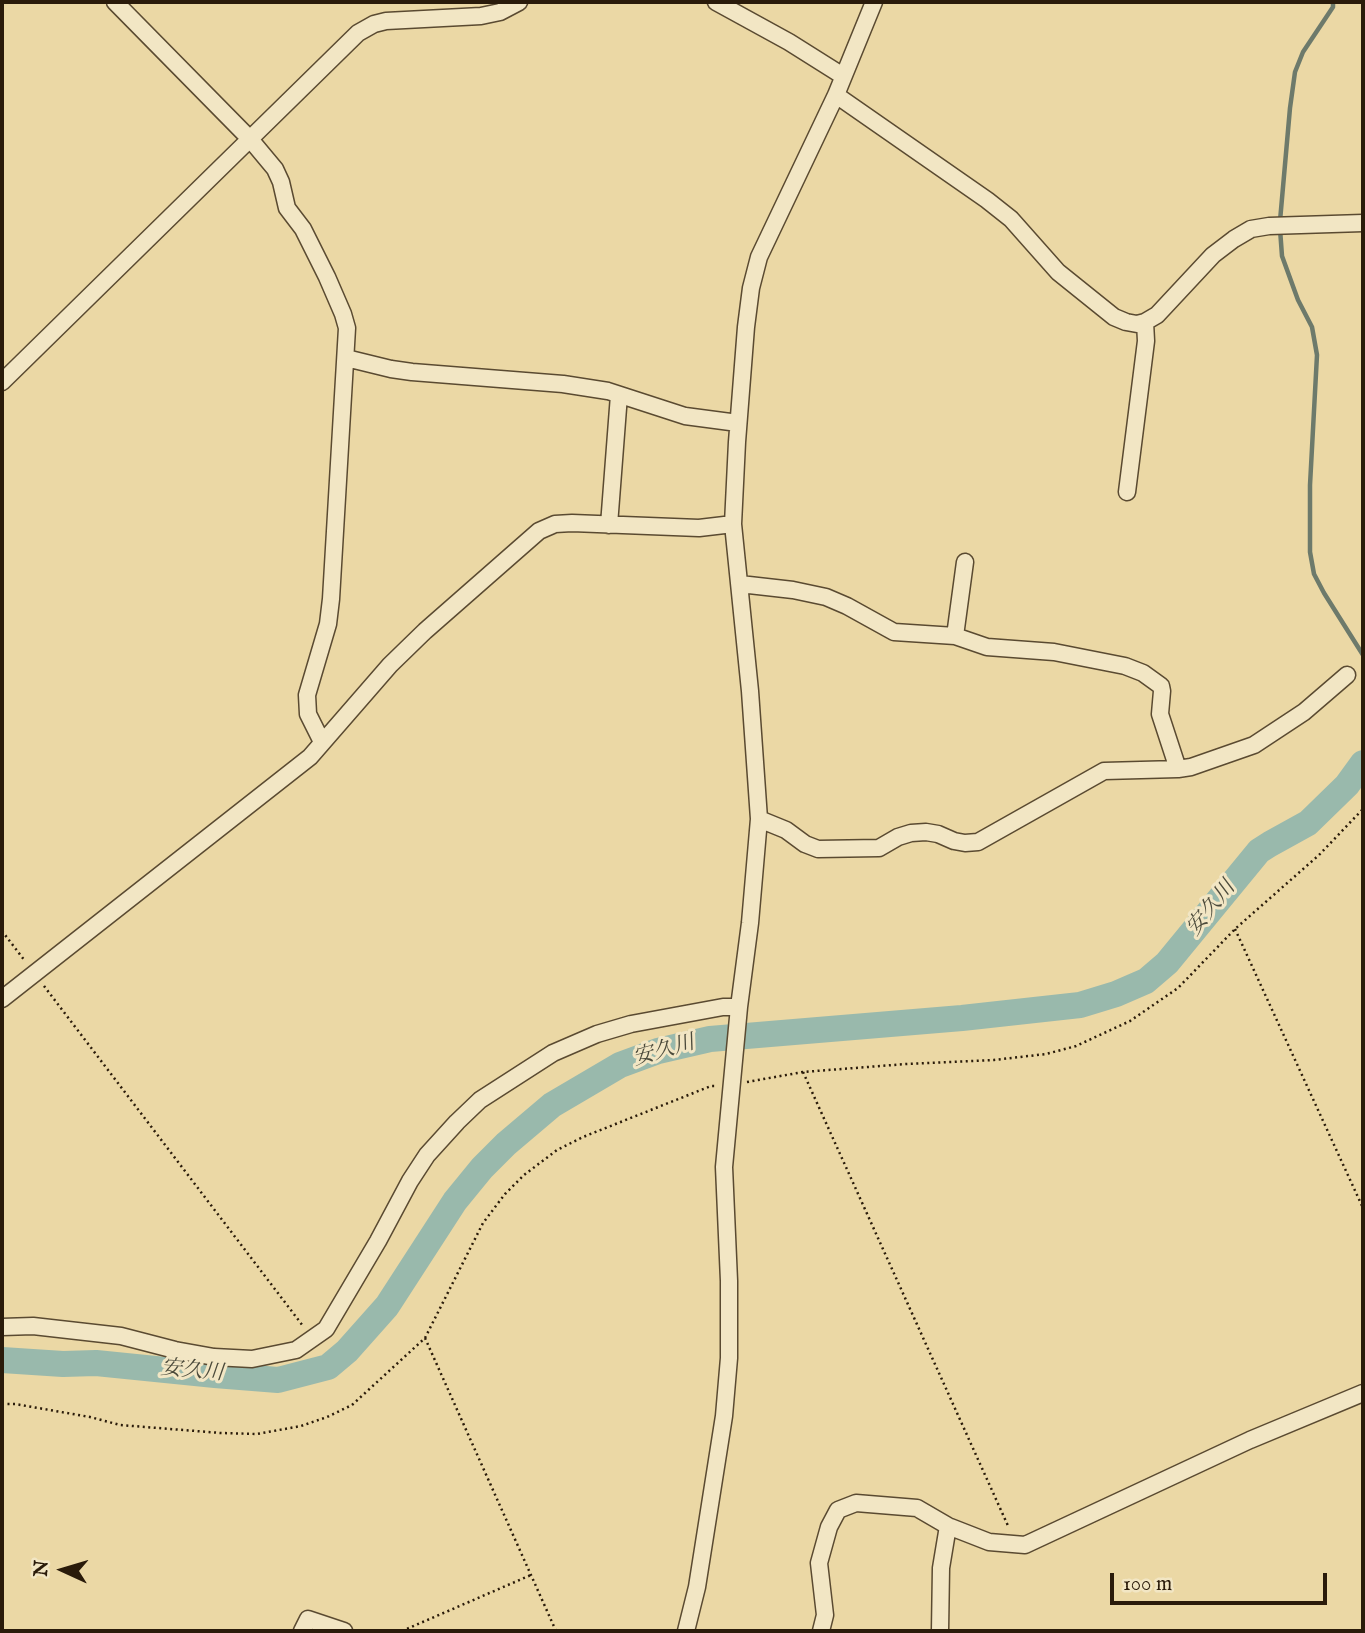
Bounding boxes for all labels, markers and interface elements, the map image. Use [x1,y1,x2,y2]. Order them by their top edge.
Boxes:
water label: 安久川 [1182,877,1242,941]
water label: 安久川 [630,1031,698,1073]
water label: 安久川 [160,1357,224,1387]
north arrow [28,1535,98,1605]
text: N [30,1559,55,1578]
scale bar [1113,1560,1330,1604]
text: 100 m [1123,1571,1172,1598]

